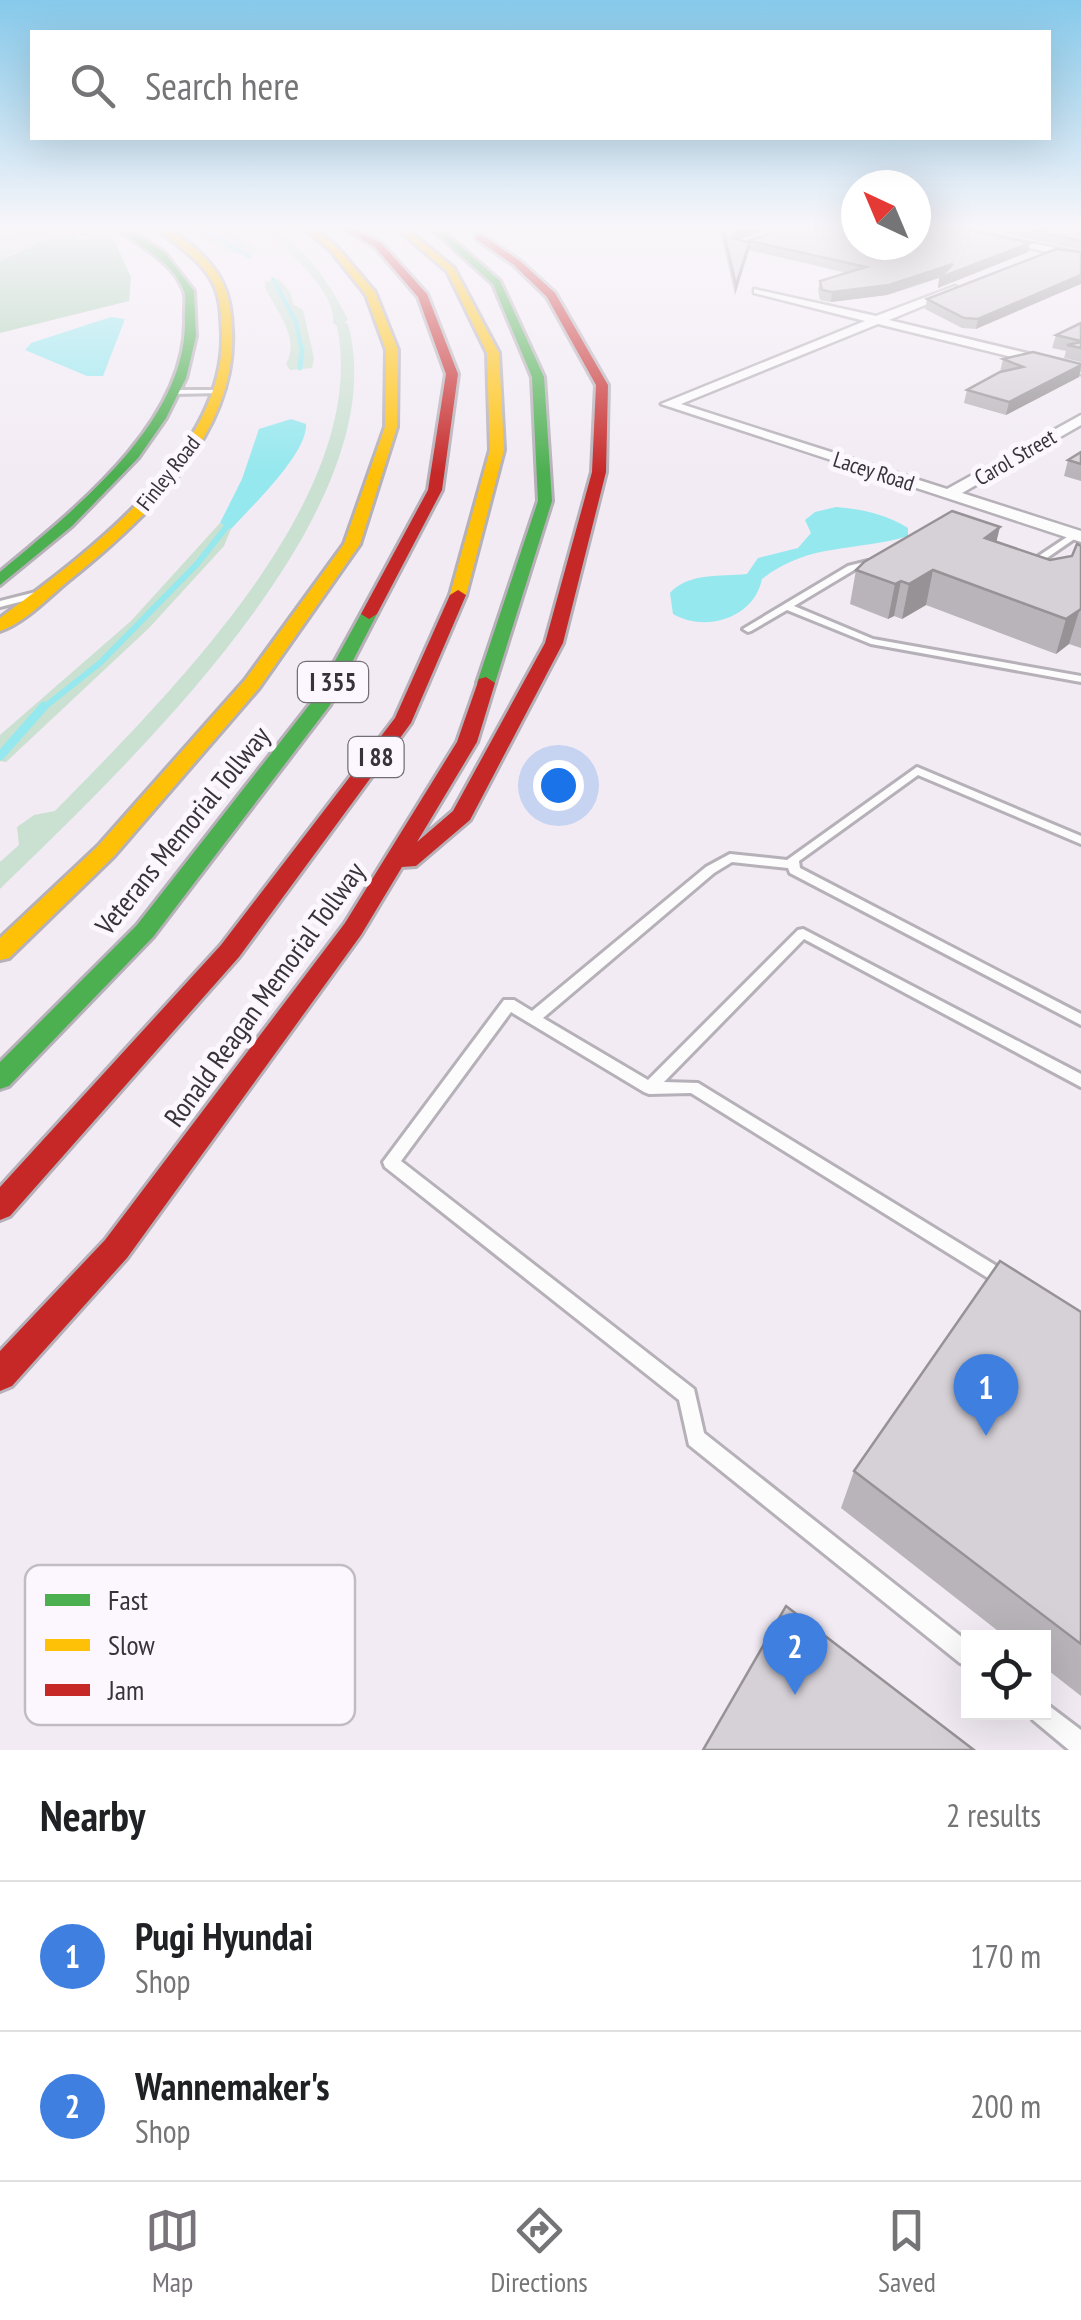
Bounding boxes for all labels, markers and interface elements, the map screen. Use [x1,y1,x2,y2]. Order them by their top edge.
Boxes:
search box [30,30,1051,140]
icon: search [65,58,120,113]
text: Search here [145,61,299,110]
north arrow [841,170,931,260]
street label: Carol Street [969,423,1061,491]
street label: Finley Road [130,430,206,516]
street label: Lacey Road [830,445,918,497]
road number: I 355 [298,662,368,702]
street label: Veterans Memorial Tollway [86,718,278,943]
road number: I 88 [348,737,404,777]
your location [533,760,584,811]
street label: Ronald Reagan Memorial Tollway [155,854,373,1134]
pin: 1 [954,1354,1018,1436]
legend [25,1565,355,1725]
text: Fast [108,1581,148,1618]
pin: 2 [762,1612,828,1695]
text: Slow [108,1626,155,1663]
map controls [961,1630,1051,1720]
button: locate [961,1630,1051,1720]
text: Jam [107,1671,144,1708]
text: Nearby [40,1788,145,1843]
text: 2 results [946,1794,1041,1836]
text: Pugi Hyundai [135,1911,313,1960]
text: 1 [65,1935,80,1977]
text: 170 m [970,1935,1041,1977]
text: Shop [135,1960,191,2002]
text: Wannemaker's [135,2061,330,2110]
text: 2 [65,2085,80,2127]
text: 200 m [970,2085,1041,2127]
text: Shop [135,2110,191,2152]
tab: Map [145,2203,200,2300]
tab: Directions [490,2203,588,2300]
tab: Saved [878,2203,936,2300]

